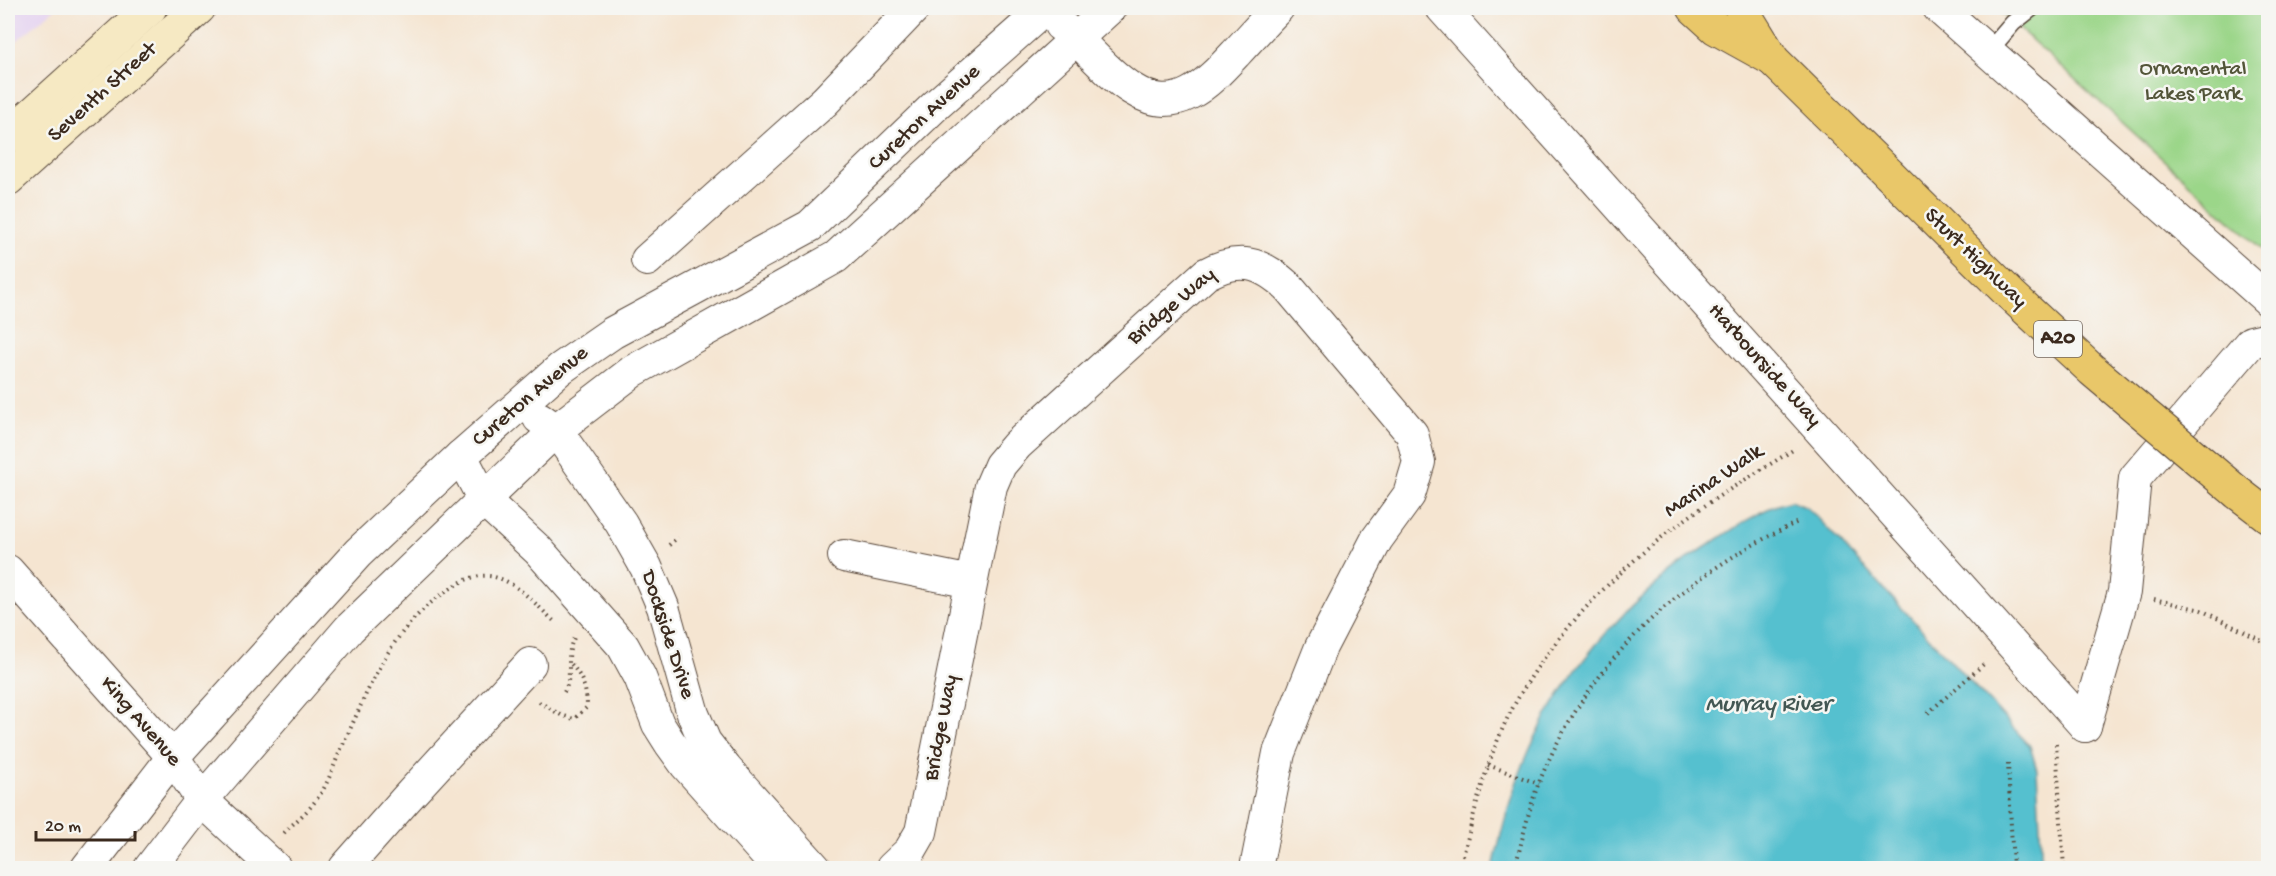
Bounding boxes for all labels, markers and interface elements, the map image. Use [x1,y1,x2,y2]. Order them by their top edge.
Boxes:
street label: Seventh Street [43,36,164,149]
park label: Ornamental Lakes Park [2139,57,2247,108]
street label: Cureton Avenue [864,59,987,176]
street label: Sturt Highway [1918,203,2032,315]
street label: Bridge Way [1122,262,1222,352]
street label: Harbourside Way [1702,299,1827,433]
road number: A20 [2034,321,2082,357]
street label: Cureton Avenue [468,340,595,453]
street label: Marina Walk [1660,438,1770,525]
street label: Dockside Drive [633,566,700,703]
street label: King Avenue [94,671,187,773]
street label: Bridge Way [919,673,965,784]
water label: Murray River [1706,691,1835,720]
scale bar [36,804,135,842]
text: 20 m [45,817,81,838]

